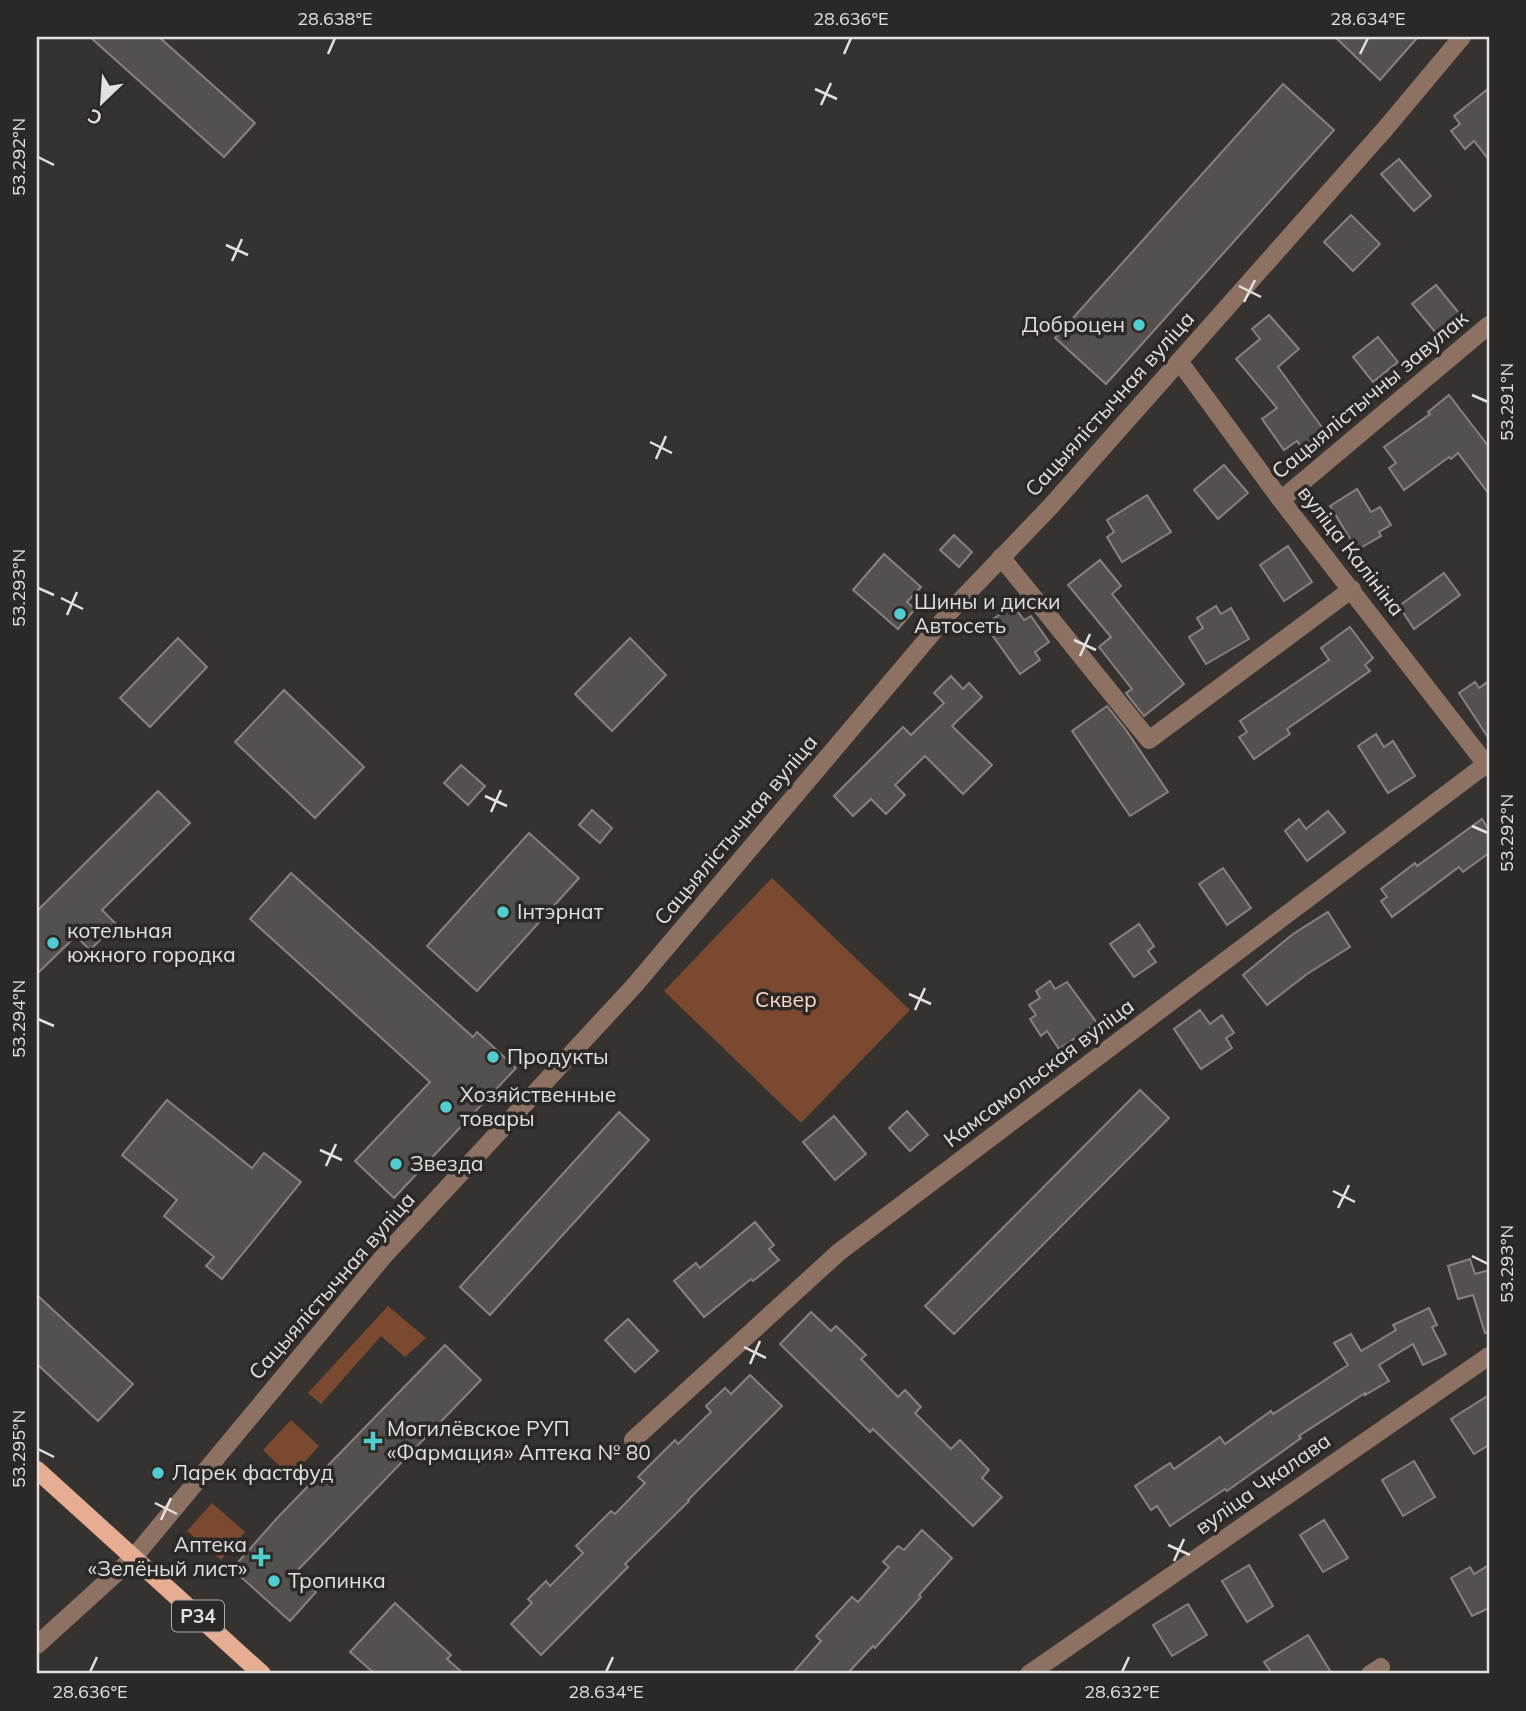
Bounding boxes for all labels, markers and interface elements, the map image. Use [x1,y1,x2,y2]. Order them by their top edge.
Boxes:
text: 28.638°E [297,7,373,30]
text: 28.636°E [813,7,889,30]
text: 28.634°E [1330,7,1406,30]
north arrow [66,66,136,136]
text: С [84,104,106,131]
text: 53.292°N [7,118,30,196]
street label: Сацыялістычны завулак [1266,304,1473,484]
street label: Сацыялістычная вуліца [1019,305,1199,501]
place label: Доброцен [1022,311,1125,337]
marker: Доброцен [1131,317,1147,333]
text: 53.291°N [1495,363,1518,441]
street label: вуліца Калініна [1293,480,1411,621]
text: 53.293°N [7,549,30,627]
place label: Шины и диски Автосеть [914,588,1061,638]
marker: Шины и диски Автосеть [892,606,908,622]
street label: Сацыялістычная вуліца [648,729,822,930]
text: 53.292°N [1495,794,1518,872]
place label: Інтэрнат [517,898,604,924]
marker: Інтэрнат [495,904,511,920]
place label: котельная южного городка [67,917,236,967]
marker: котельная южного городка [45,935,61,951]
text: 53.294°N [7,980,30,1058]
park label: Сквер [755,986,817,1012]
street label: Камсамольская вуліца [938,992,1139,1152]
place label: Продукты [507,1043,609,1069]
marker: Продукты [485,1049,501,1065]
place label: Хозяйственные товары [460,1081,616,1131]
marker: Хозяйственные товары [438,1099,454,1115]
place label: Звезда [410,1150,484,1176]
marker: Звезда [388,1156,404,1172]
street label: Сацыялістычная вуліца [243,1186,420,1384]
text: 53.293°N [1495,1225,1518,1303]
text: 53.295°N [7,1410,30,1488]
place label: Могилёвское РУП «Фармация» Аптека № 80 [387,1415,651,1465]
street label: вуліца Чкалава [1190,1427,1335,1540]
marker: Могилёвское РУП «Фармация» Аптека № 80 [365,1433,381,1449]
place label: Ларек фастфуд [172,1459,333,1485]
marker: Ларек фастфуд [150,1465,166,1481]
place label: Аптека «Зелёный лист» [88,1531,247,1581]
marker: Аптека «Зелёный лист» [253,1549,269,1565]
place label: Тропинка [288,1567,386,1593]
marker: Тропинка [266,1573,282,1589]
road number: Р34 [172,1600,224,1632]
text: 28.636°E [52,1680,128,1703]
text: 28.634°E [568,1680,644,1703]
text: 28.632°E [1084,1680,1160,1703]

